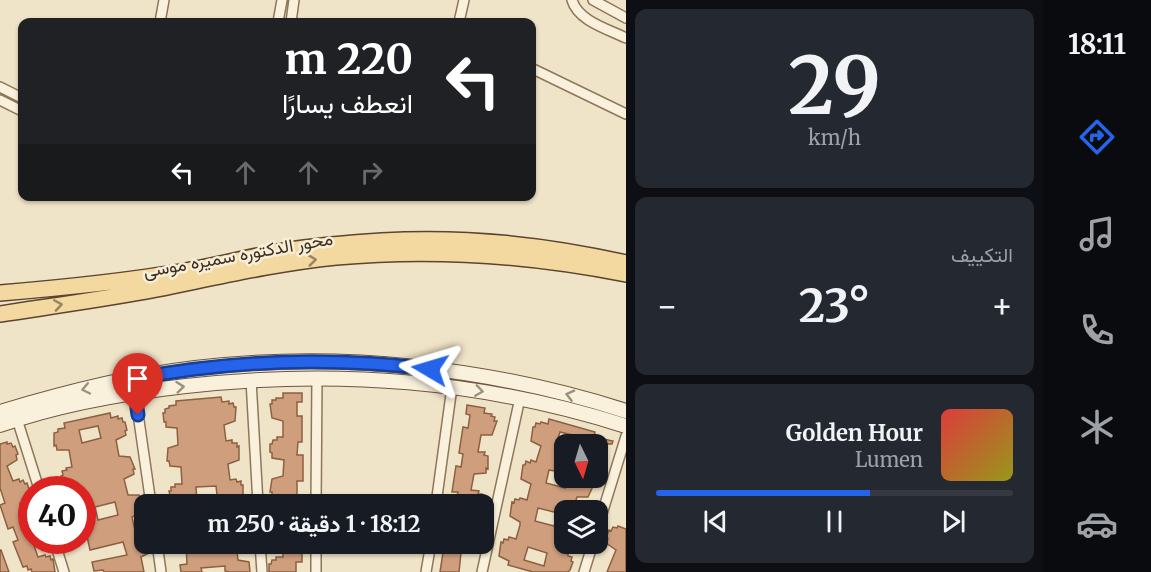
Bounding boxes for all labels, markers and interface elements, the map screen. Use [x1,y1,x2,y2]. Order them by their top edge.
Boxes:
text: 18:11 [1068,27,1126,61]
text: 220 m [285,33,413,85]
text: 29 [788,37,881,135]
icon: left [434,42,512,120]
text: انعطف يسارًا [282,86,413,120]
icon: directions [1076,116,1118,158]
text: km/h [808,125,861,150]
icon: left [166,156,199,189]
icon: ahead [229,156,262,189]
icon: ahead [292,156,325,189]
icon: right [355,156,388,189]
icon: music [1076,213,1118,255]
street label: محور الدكتوره سميره موسى [141,226,335,283]
text: التكييف [951,242,1013,267]
one-way arrow [307,255,316,267]
text: 23° [799,278,870,334]
text: − [656,286,678,327]
text: + [991,286,1013,327]
one-way arrow [52,299,62,312]
icon: phone [1076,309,1118,351]
position arrow [398,337,462,401]
pin [112,353,163,415]
icon: arrive [121,362,154,395]
one-way arrow [176,381,185,393]
one-way arrow [81,382,91,395]
one-way arrow [474,384,484,396]
one-way arrow [565,389,575,402]
icon: climate [1076,406,1118,448]
text: Golden Hour [786,419,923,447]
north arrow [554,434,608,488]
map controls [554,434,608,554]
text: Lumen [855,447,923,472]
speed limit sign: 40 [18,476,96,554]
button: layers [554,500,608,554]
icon: car [1076,503,1118,545]
icon: previous [699,505,732,538]
icon: pause [818,505,851,538]
icon: next [937,505,970,538]
text: 18:12 · 1 دقيقة · 250 m [208,510,420,538]

